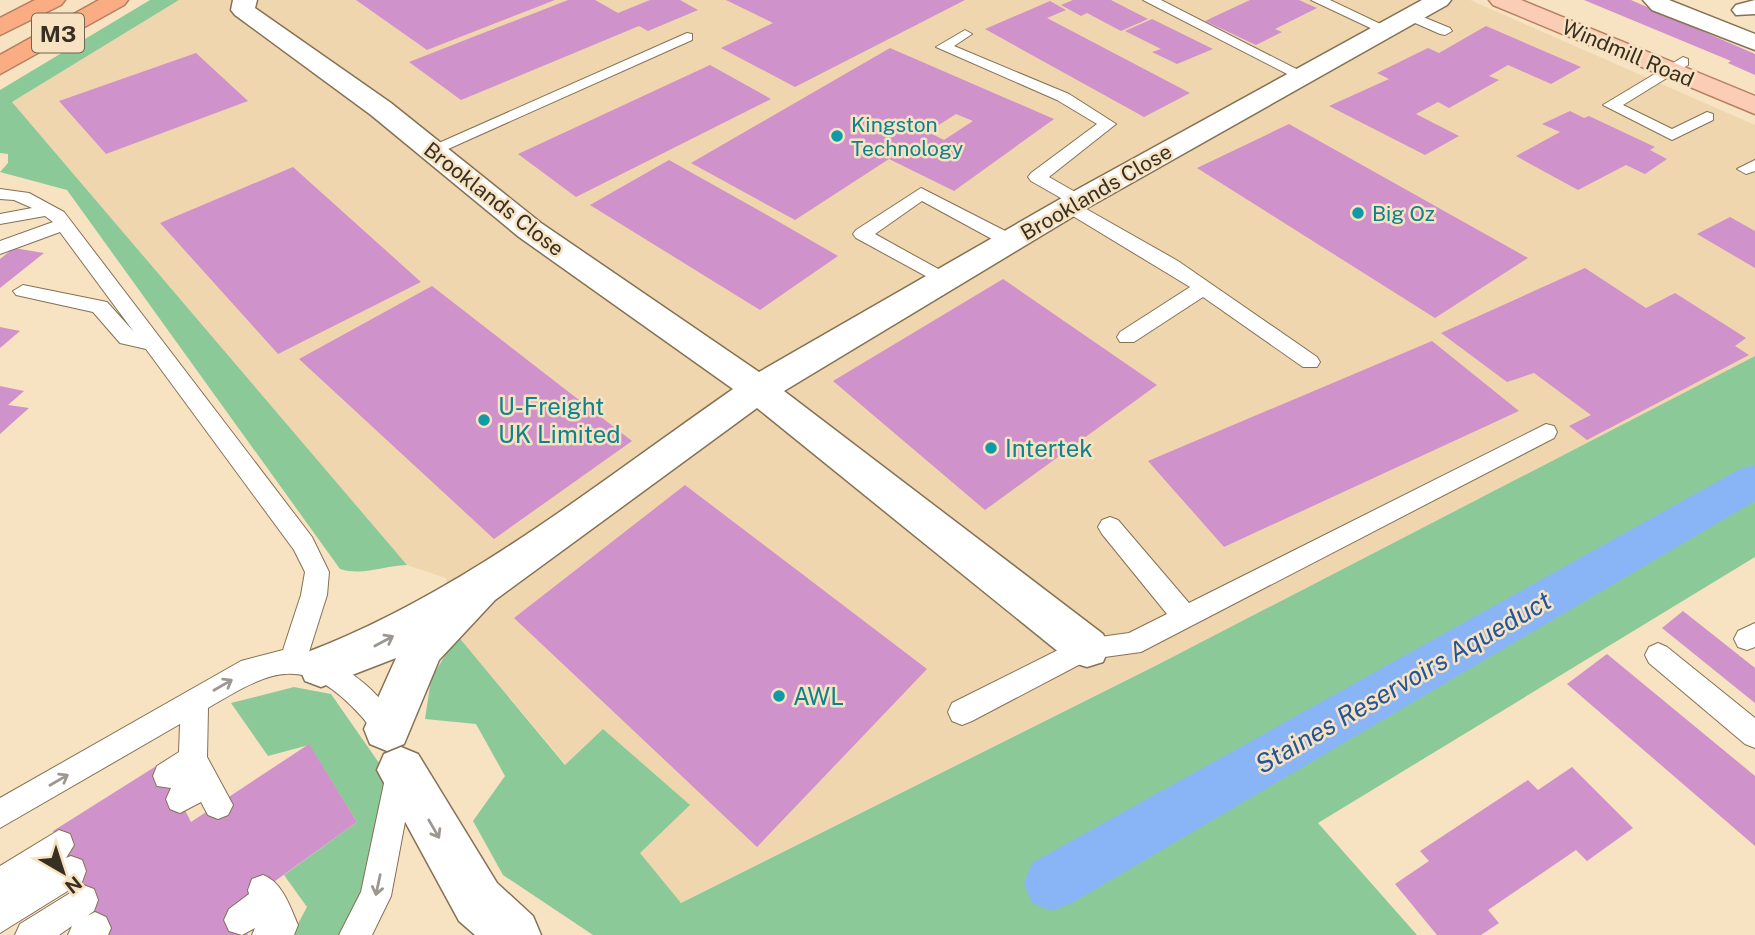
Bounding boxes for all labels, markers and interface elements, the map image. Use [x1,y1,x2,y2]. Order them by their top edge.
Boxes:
road number: M3 [32,14,84,52]
street label: Windmill Road [1558,14,1698,92]
place label: Kingston Technology [851,112,963,161]
marker: Kingston Technology [829,128,845,144]
street label: Brooklands Close [419,137,569,261]
street label: Brooklands Close [1016,139,1176,245]
place label: Big Oz [1372,201,1435,226]
marker: Big Oz [1350,205,1366,221]
place label: U-Freight UK Limited [498,392,621,448]
marker: U-Freight UK Limited [476,412,492,428]
place label: Intertek [1005,434,1093,462]
marker: Intertek [983,440,999,456]
water label: Staines Reservoirs Aqueduct [1249,584,1557,780]
one-way arrow [373,633,394,647]
one-way arrow [212,678,232,692]
place label: AWL [793,682,844,710]
marker: AWL [771,688,787,704]
one-way arrow [48,772,68,786]
one-way arrow [427,819,441,839]
north arrow [28,837,98,907]
text: N [61,872,86,898]
one-way arrow [371,873,385,896]

